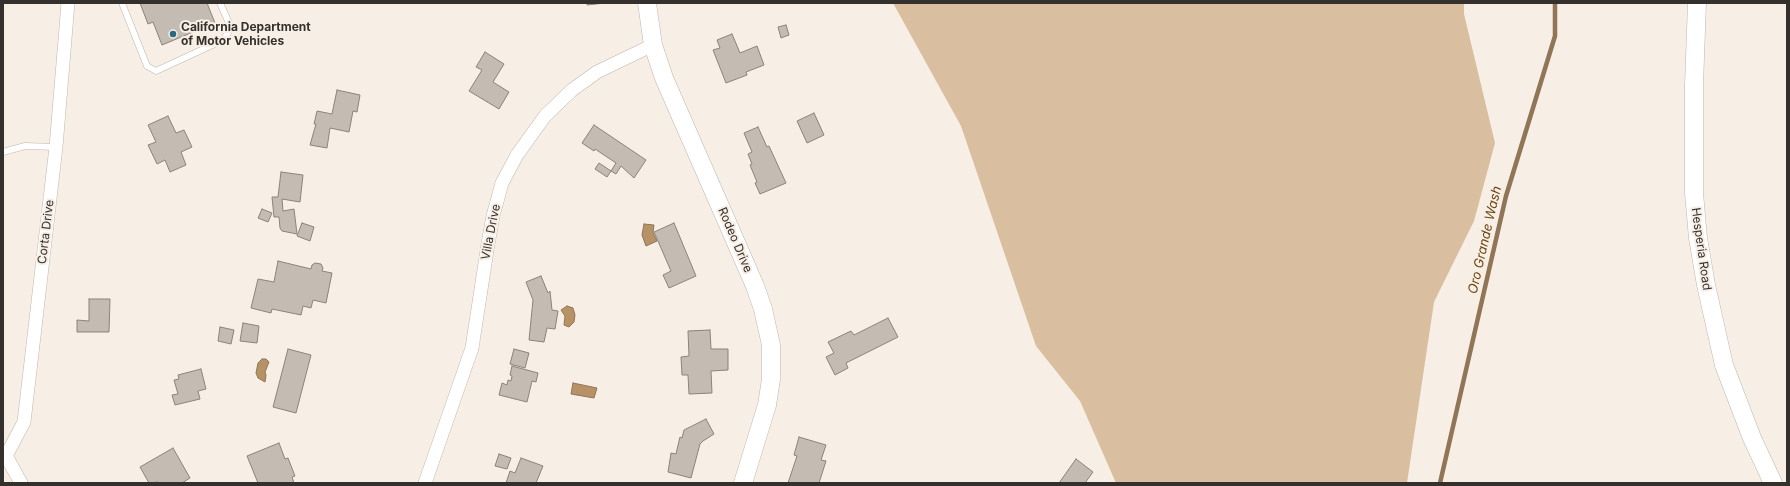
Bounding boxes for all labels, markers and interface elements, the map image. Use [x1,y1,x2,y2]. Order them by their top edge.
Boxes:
place label: California Department of Motor Vehicles [181,20,311,48]
marker: California Department of Motor Vehicles [168,29,178,39]
water label: Oro Grande Wash [1465,185,1505,295]
street label: Corta Drive [35,199,57,265]
street label: Villa Drive [479,203,503,261]
street label: Rodeo Drive [715,205,755,275]
street label: Hesperia Road [1688,207,1714,291]

